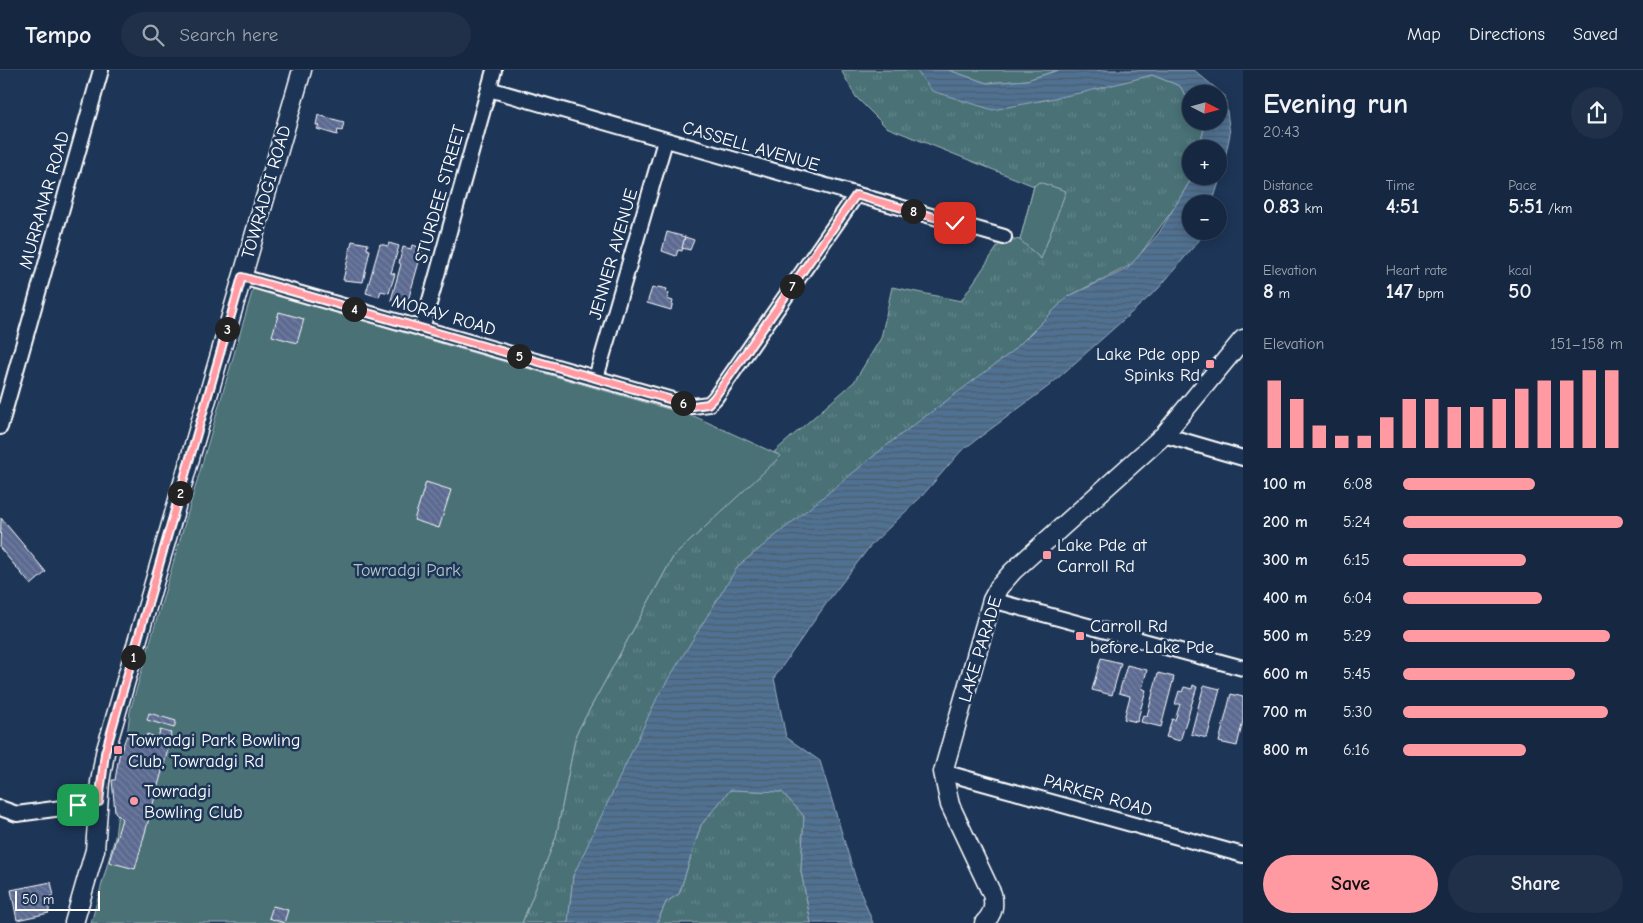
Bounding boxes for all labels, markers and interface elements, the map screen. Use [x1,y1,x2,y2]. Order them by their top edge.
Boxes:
search box [121,12,471,57]
text: Tempo [25,21,91,49]
icon: search [139,21,167,49]
text: Search here [179,24,278,46]
text: Map [1407,24,1441,45]
text: Directions [1469,24,1545,45]
text: Saved [1573,24,1618,45]
north arrow [1182,85,1228,130]
map controls [1182,85,1227,240]
button: share [1571,87,1623,139]
text: Evening run [1263,88,1408,120]
street label: CASSELL AVENUE [680,117,822,176]
street label: STURDEE STREET [411,122,470,266]
street label: TOWRADGI ROAD [237,123,296,261]
text: 20:43 [1263,123,1300,141]
street label: MURRANAR ROAD [15,129,74,272]
button: + [1182,140,1227,185]
text: Distance [1263,177,1313,194]
text: Time [1386,177,1415,194]
text: Pace [1508,177,1537,194]
street label: JENNER AVENUE [585,186,642,322]
text: 0.83 [1263,194,1300,218]
text: 4:51 [1386,194,1419,218]
text: 5:51 [1508,194,1543,218]
button: − [1182,195,1227,240]
pin: 8 [900,198,926,224]
text: km [1300,200,1323,217]
text: /km [1543,200,1572,217]
pin [934,202,976,244]
text: 8 [910,203,917,220]
icon: check [941,209,969,237]
text: Elevation [1263,262,1317,279]
text: Heart rate [1386,262,1447,279]
text: kcal [1508,262,1532,279]
pin: 7 [780,274,804,298]
text: 7 [789,278,796,295]
text: 8 [1263,279,1274,303]
text: 147 [1386,279,1413,303]
text: 50 [1508,279,1532,303]
text: m [1274,285,1290,302]
text: bpm [1413,285,1444,302]
street label: MORAY ROAD [389,291,498,340]
pin: 4 [342,296,366,322]
text: 4 [351,301,358,318]
pin: 3 [214,316,240,342]
text: 3 [224,321,231,338]
text: Elevation [1263,335,1324,353]
text: 151–158 m [1550,335,1623,353]
pin: 5 [506,344,532,368]
place label: Lake Pde opp Spinks Rd [1096,344,1200,386]
text: 5 [516,348,523,365]
marker: Lake Pde opp Spinks Rd [1204,358,1216,370]
pin: 6 [670,390,696,416]
text: 6 [680,395,687,412]
text: 100 m [1263,475,1306,493]
text: 6:08 [1343,475,1373,493]
pin: 2 [168,480,192,506]
text: 2 [177,485,184,502]
text: 200 m [1263,513,1308,531]
text: 5:24 [1343,513,1371,531]
place label: Lake Pde at Carroll Rd [1057,535,1148,577]
marker: Lake Pde at Carroll Rd [1041,549,1053,561]
text: 300 m [1263,551,1308,569]
text: 6:15 [1343,551,1370,569]
park label: Towradgi Park [353,560,461,581]
text: 400 m [1263,589,1307,607]
text: 6:04 [1343,589,1372,607]
street label: LAKE PARADE [954,594,1007,705]
place label: Carroll Rd before Lake Pde [1090,616,1214,658]
text: 500 m [1263,627,1308,645]
text: 5:29 [1343,627,1371,645]
marker: Carroll Rd before Lake Pde [1074,630,1086,642]
pin: 1 [120,644,146,670]
text: 1 [131,649,136,666]
text: 600 m [1263,665,1308,683]
text: 5:45 [1343,665,1371,683]
text: 700 m [1263,703,1307,721]
text: 5:30 [1343,703,1372,721]
place label: Towradgi Park Bowling Club, Towradgi Rd [128,730,300,772]
text: 800 m [1263,741,1308,759]
text: 6:16 [1343,741,1370,759]
marker: Towradgi Park Bowling Club, Towradgi Rd [112,744,124,756]
street label: PARKER ROAD [1041,770,1155,821]
place label: Towradgi Bowling Club [144,781,243,823]
pin [57,784,99,826]
icon: arrive [64,791,92,819]
marker: Towradgi Bowling Club [128,795,140,807]
button: Save [1263,855,1438,913]
button: Share [1448,855,1623,913]
scale bar [15,888,100,911]
text: 50 m [22,891,54,908]

